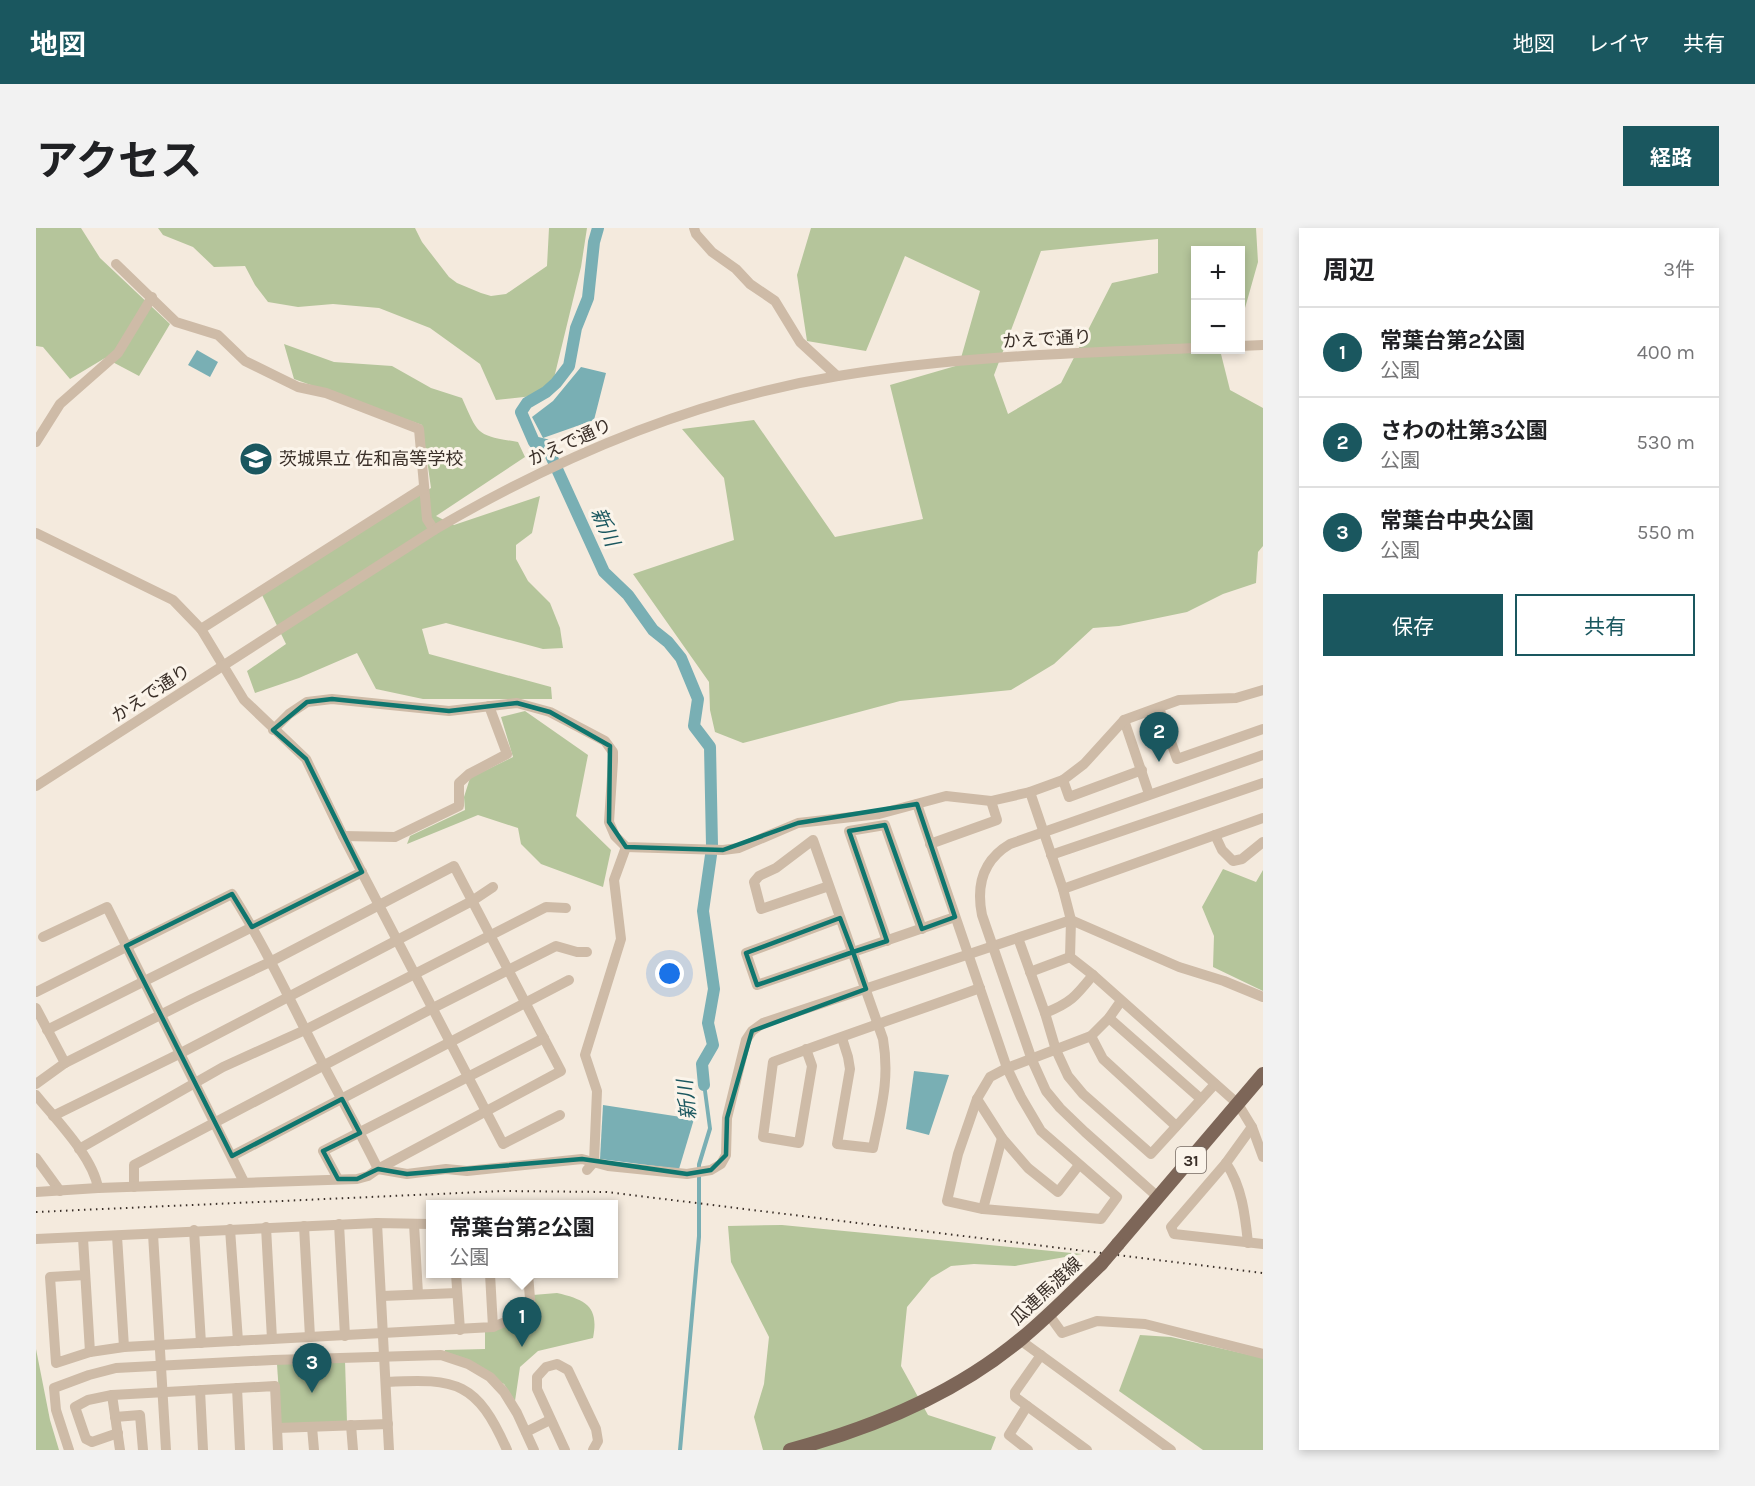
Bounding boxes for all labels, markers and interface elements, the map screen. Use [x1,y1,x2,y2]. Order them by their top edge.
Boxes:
text: 地図 [30,28,86,61]
text: 地図 [1513,32,1555,56]
text: レイヤ [1588,32,1650,56]
text: 共有 [1683,32,1725,56]
button: 経路 [1623,126,1719,186]
text: アクセス [36,136,202,186]
map controls [1191,246,1245,354]
button: + [1191,246,1245,300]
text: 周辺 [1323,255,1375,286]
text: 3件 [1663,258,1695,281]
button: − [1191,300,1245,354]
street label: かえで通り [1002,326,1092,352]
text: 常葉台第2公園 [1380,328,1525,354]
text: 1 [1339,341,1346,364]
text: 400 m [1637,341,1695,364]
text: 公園 [1380,359,1420,382]
street label: かえで通り [525,414,615,470]
text: さわの杜第3公園 [1380,418,1548,444]
text: 2 [1336,431,1349,454]
text: 530 m [1637,431,1695,454]
school or university icon: 茨城県立 佐和高等学校 [238,441,274,477]
place label: 茨城県立 佐和高等学校 [279,448,463,470]
text: 公園 [1380,449,1420,472]
water label: 新川 [586,504,625,552]
text: 常葉台中央公園 [1380,508,1534,534]
text: 3 [1336,521,1349,544]
text: 550 m [1637,521,1695,544]
text: 公園 [1380,539,1420,562]
button: 保存 [1323,594,1503,656]
button: 共有 [1515,594,1695,656]
street label: かえで通り [107,659,195,727]
pin: 2 [1140,712,1178,762]
your location [655,959,684,988]
water label: 新川 [673,1077,701,1121]
road number: 31 [1176,1147,1206,1173]
popup [426,1200,618,1278]
text: 常葉台第2公園 [449,1215,595,1241]
text: 公園 [449,1246,489,1269]
street label: 瓜連馬渡線 [1006,1252,1086,1330]
pin: 1 [502,1298,542,1347]
pin: 3 [292,1344,332,1393]

